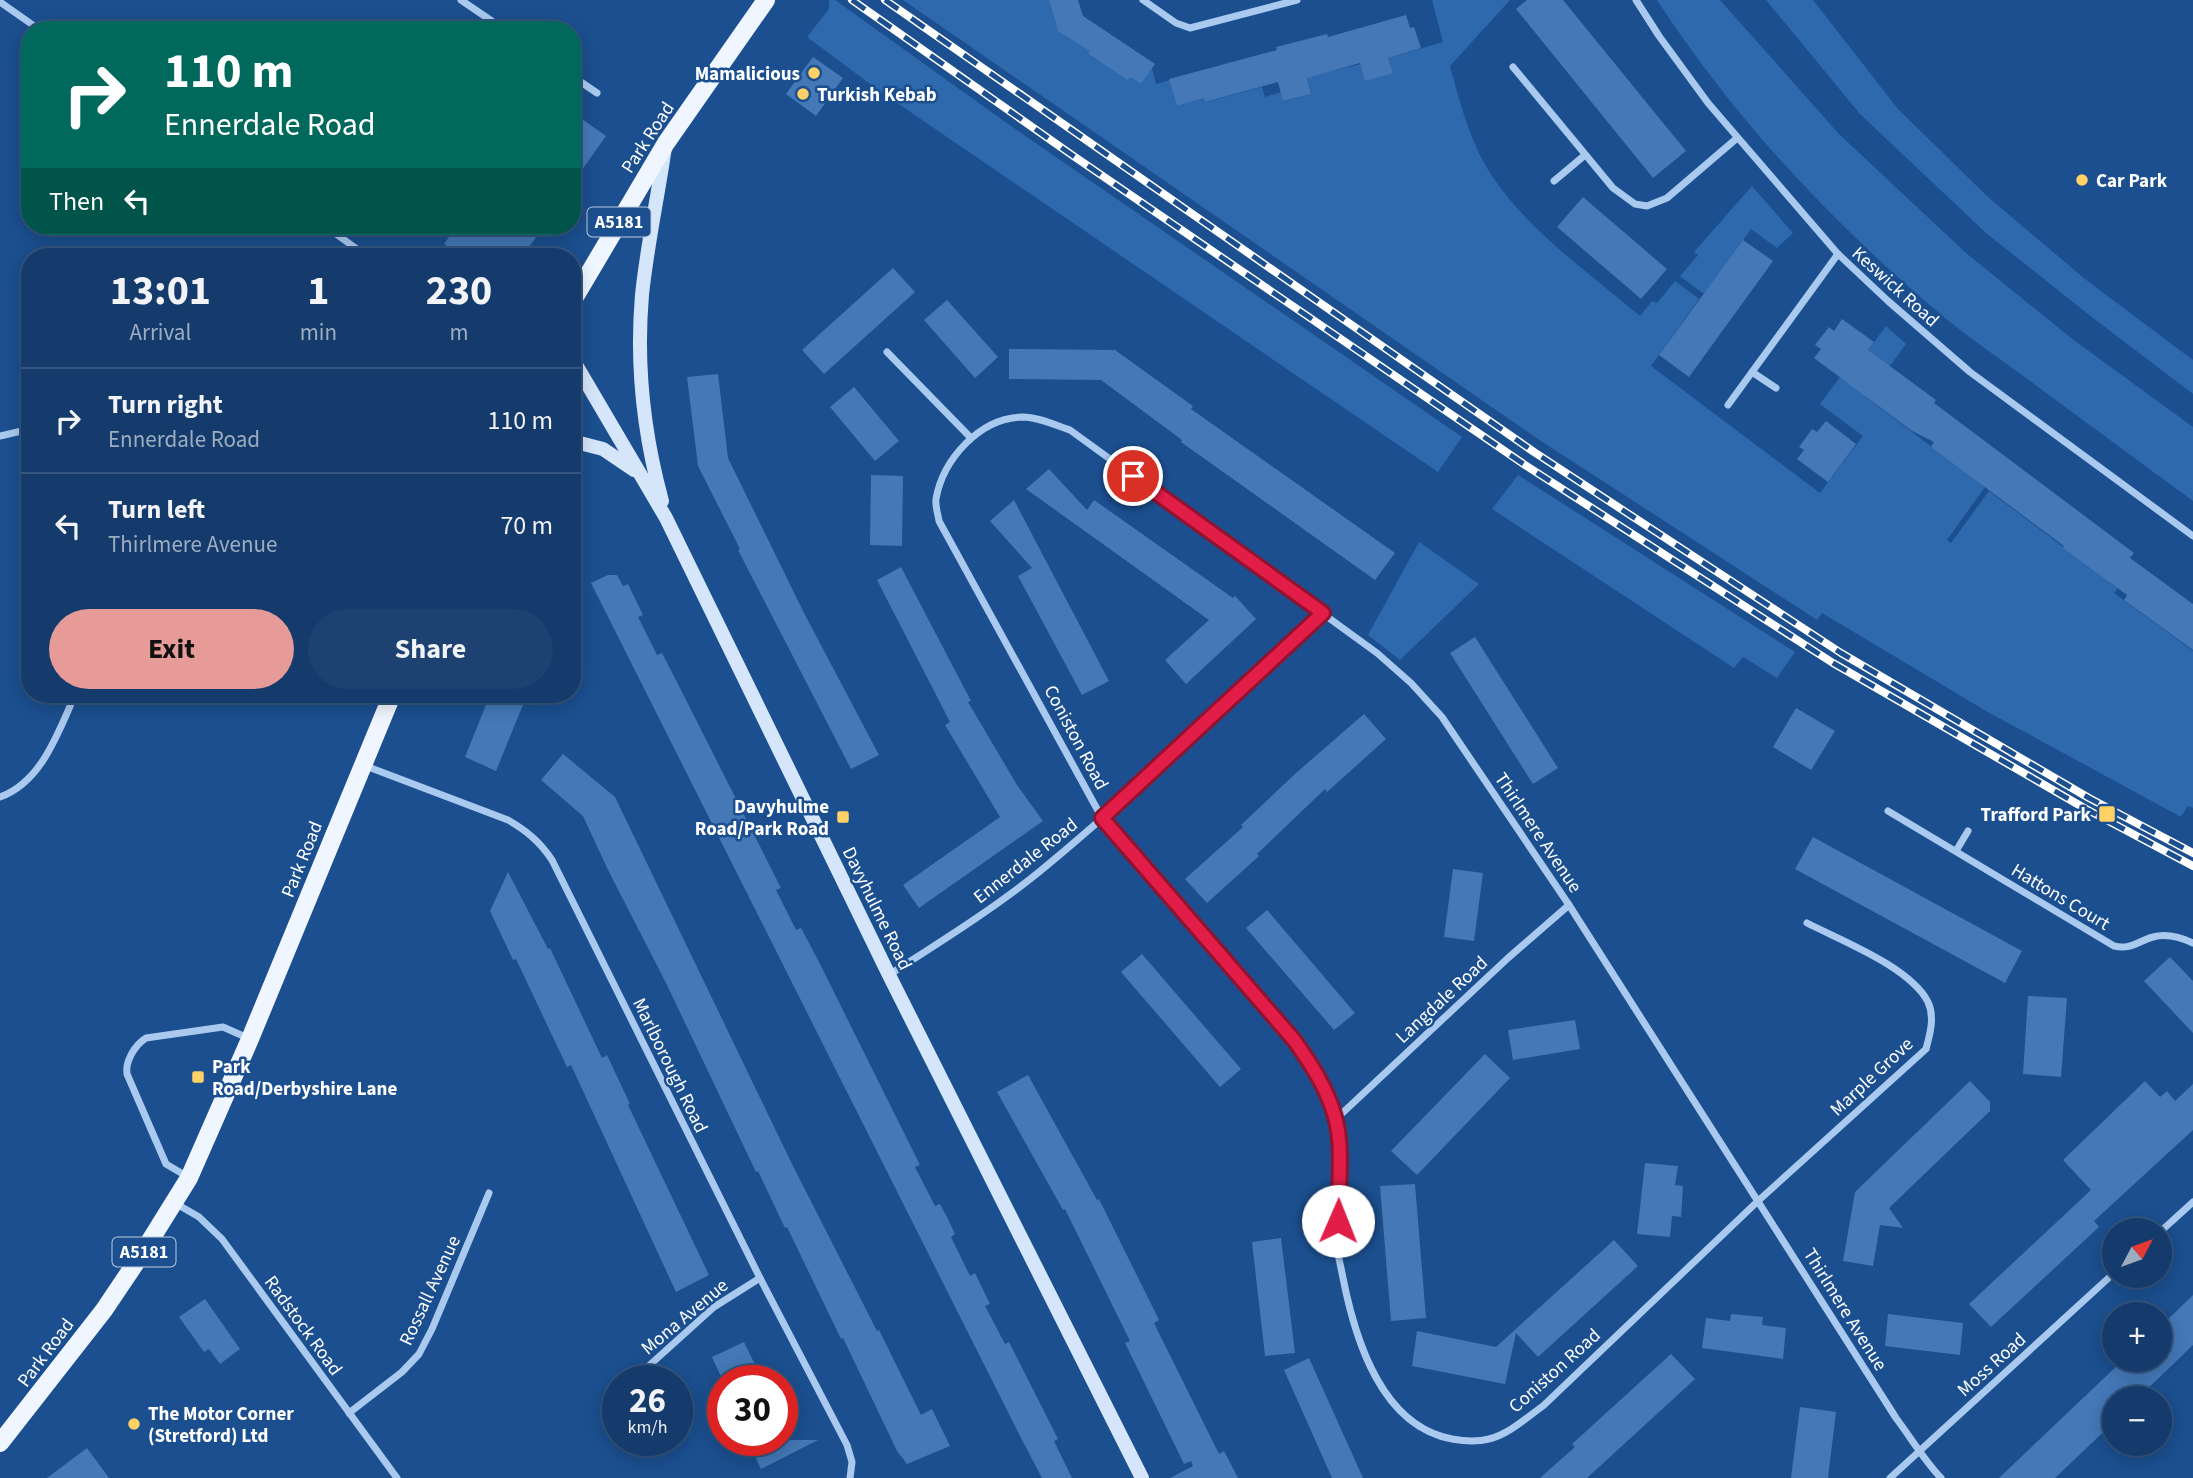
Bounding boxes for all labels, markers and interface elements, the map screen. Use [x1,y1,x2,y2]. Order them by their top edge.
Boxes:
text: 110 m [164,37,293,107]
icon: right [49,49,140,140]
place label: Mamalicious [695,61,800,88]
marker: Mamalicious [806,65,822,81]
place label: Turkish Kebab [817,82,937,109]
marker: Turkish Kebab [795,86,811,102]
street label: Park Road [615,97,681,179]
text: Ennerdale Road [164,102,376,148]
place label: Car Park [2096,168,2168,195]
marker: Car Park [2074,172,2090,188]
icon: left [118,182,156,220]
text: Then [49,183,104,220]
road number: A5181 [588,208,650,236]
street label: Keswick Road [1845,241,1945,334]
text: 13:01 [110,261,211,321]
text: 1 [307,261,329,321]
text: 230 [426,261,492,321]
text: Arrival [129,316,191,349]
text: min [300,316,337,349]
text: m [449,316,469,349]
text: Turn right [108,386,223,423]
icon: right [49,402,87,440]
text: 110 m [487,402,553,439]
text: Ennerdale Road [108,423,260,456]
pin [1103,446,1163,506]
icon: arrive [1114,457,1152,495]
text: Turn left [108,491,205,528]
icon: left [49,507,87,545]
text: 70 m [500,507,553,544]
text: Thirlmere Avenue [108,528,277,561]
button: Exit [49,609,294,689]
button: Share [308,609,553,689]
street label: Coniston Road [1037,680,1115,795]
street label: Thirlmere Avenue [1487,767,1588,898]
place label: Davyhulme Road/Park Road [695,794,829,843]
place label: Trafford Park [1981,802,2092,829]
marker: Trafford Park [2097,804,2117,824]
marker: Davyhulme Road/Park Road [835,809,851,825]
street label: Ennerdale Road [968,812,1084,910]
street label: Park Road [275,817,330,902]
street label: Davyhulme Road [835,842,918,975]
street label: Hattons Court [2006,857,2115,938]
street label: Langdale Road [1390,950,1494,1050]
street label: Marlborough Road [625,994,714,1138]
street label: Marple Grove [1824,1031,1920,1123]
place label: Park Road/Derbyshire Lane [212,1054,397,1103]
marker: Park Road/Derbyshire Lane [190,1069,206,1085]
position arrow [1301,1184,1375,1258]
north arrow [2102,1218,2172,1288]
map controls [2102,1218,2172,1456]
street label: Rossall Avenue [393,1231,468,1350]
road number: A5181 [113,1238,176,1266]
street label: Thirlmere Avenue [1796,1243,1893,1376]
street label: Radstock Road [257,1270,348,1381]
street label: Mona Avenue [636,1273,734,1362]
button: + [2102,1302,2172,1372]
street label: Park Road [11,1313,81,1393]
street label: Coniston Road [1503,1323,1607,1420]
street label: Moss Road [1952,1327,2032,1403]
speed limit sign: 30 [707,1365,798,1456]
text: 26 [629,1376,666,1426]
button: − [2102,1386,2172,1456]
place label: The Motor Corner (Stretford) Ltd [148,1401,294,1450]
text: km/h [628,1415,667,1440]
marker: The Motor Corner (Stretford) Ltd [126,1416,142,1432]

